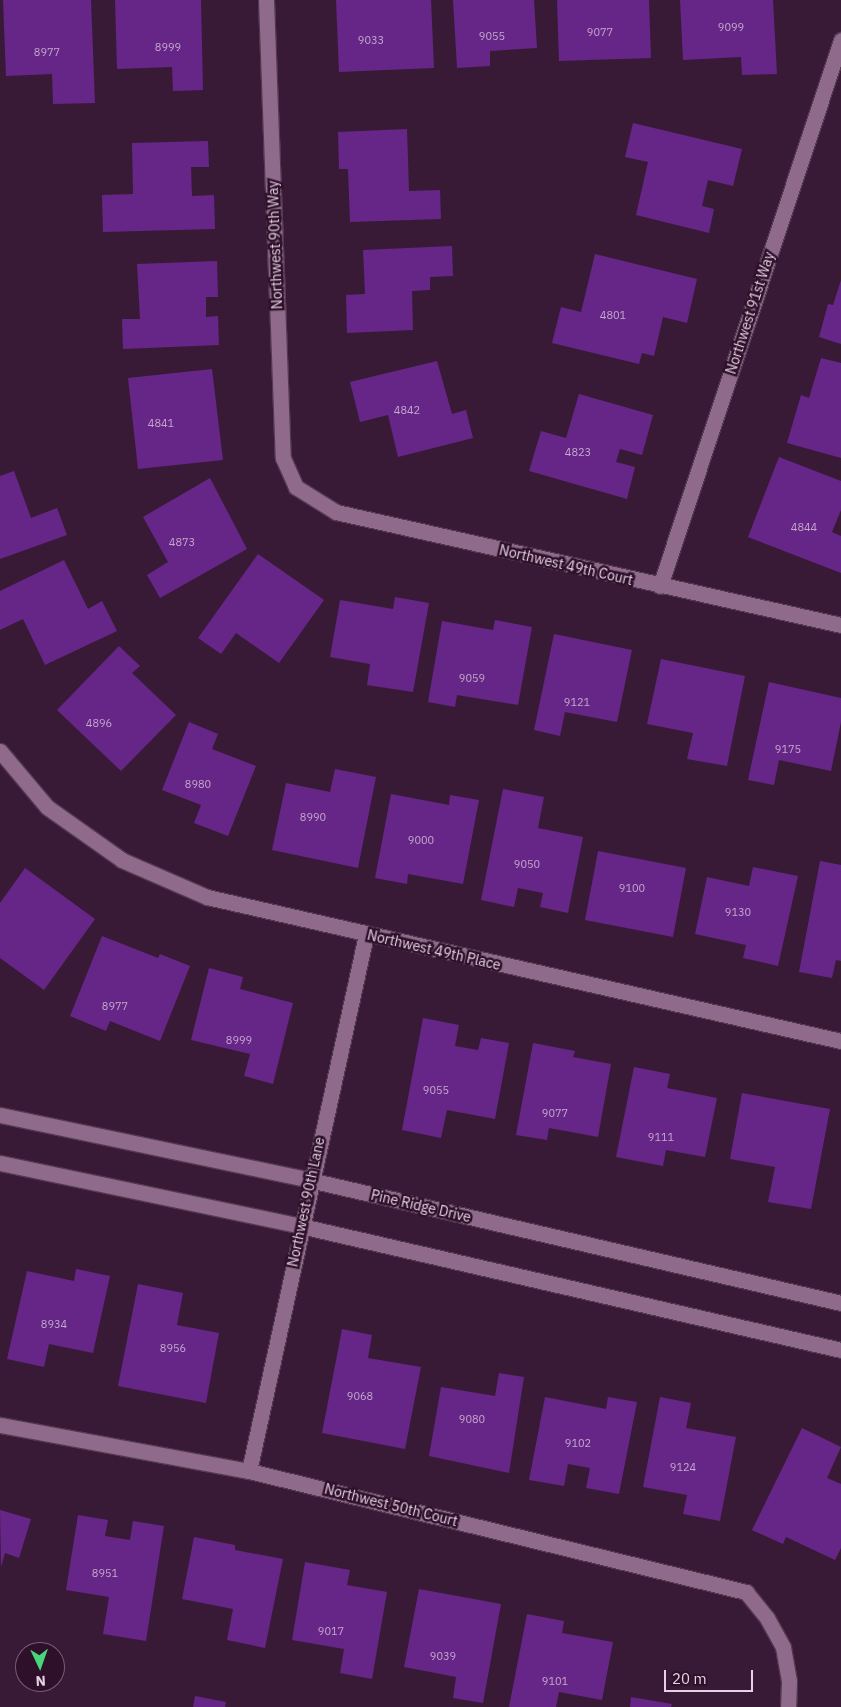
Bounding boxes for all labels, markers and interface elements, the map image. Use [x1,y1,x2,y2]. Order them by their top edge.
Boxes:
house number: 9099 [718,20,744,34]
house number: 9077 [587,25,613,39]
house number: 9055 [479,29,505,43]
house number: 9033 [358,33,384,47]
house number: 8999 [155,40,181,54]
house number: 8977 [34,45,60,59]
street label: Northwest 90th Way [264,180,286,310]
street label: Northwest 91st Way [722,250,778,376]
house number: 4801 [600,308,626,322]
house number: 4842 [394,403,420,417]
house number: 4841 [148,416,174,430]
house number: 4823 [565,445,591,459]
house number: 4844 [791,520,817,534]
house number: 4873 [169,535,195,549]
street label: Northwest 49th Court [498,541,634,589]
house number: 9059 [459,671,485,685]
house number: 9121 [564,695,590,709]
house number: 4896 [86,716,112,730]
house number: 9175 [775,742,801,756]
house number: 8980 [185,777,211,791]
house number: 8990 [300,810,326,824]
house number: 9000 [408,833,434,847]
house number: 9050 [514,857,540,871]
house number: 9100 [619,881,645,895]
house number: 9130 [725,905,751,919]
street label: Northwest 49th Place [366,926,502,974]
house number: 8977 [102,999,128,1013]
house number: 8999 [226,1033,252,1047]
house number: 9055 [423,1083,449,1097]
house number: 9077 [542,1106,568,1120]
house number: 9111 [648,1130,674,1144]
street label: Northwest 90th Lane [284,1136,328,1268]
street label: Pine Ridge Drive [369,1186,473,1226]
house number: 8934 [41,1317,67,1331]
house number: 8956 [160,1341,186,1355]
house number: 9068 [347,1389,373,1403]
house number: 9080 [459,1412,485,1426]
house number: 9102 [565,1436,591,1450]
house number: 9124 [670,1460,696,1474]
street label: Northwest 50th Court [323,1480,459,1530]
house number: 8951 [92,1566,118,1580]
house number: 9017 [318,1624,344,1638]
north arrow [15,1642,65,1692]
house number: 9039 [430,1649,456,1663]
scale bar [666,1660,755,1692]
text: 20 m [672,1669,707,1688]
text: N [35,1672,46,1690]
house number: 9101 [542,1674,568,1688]

